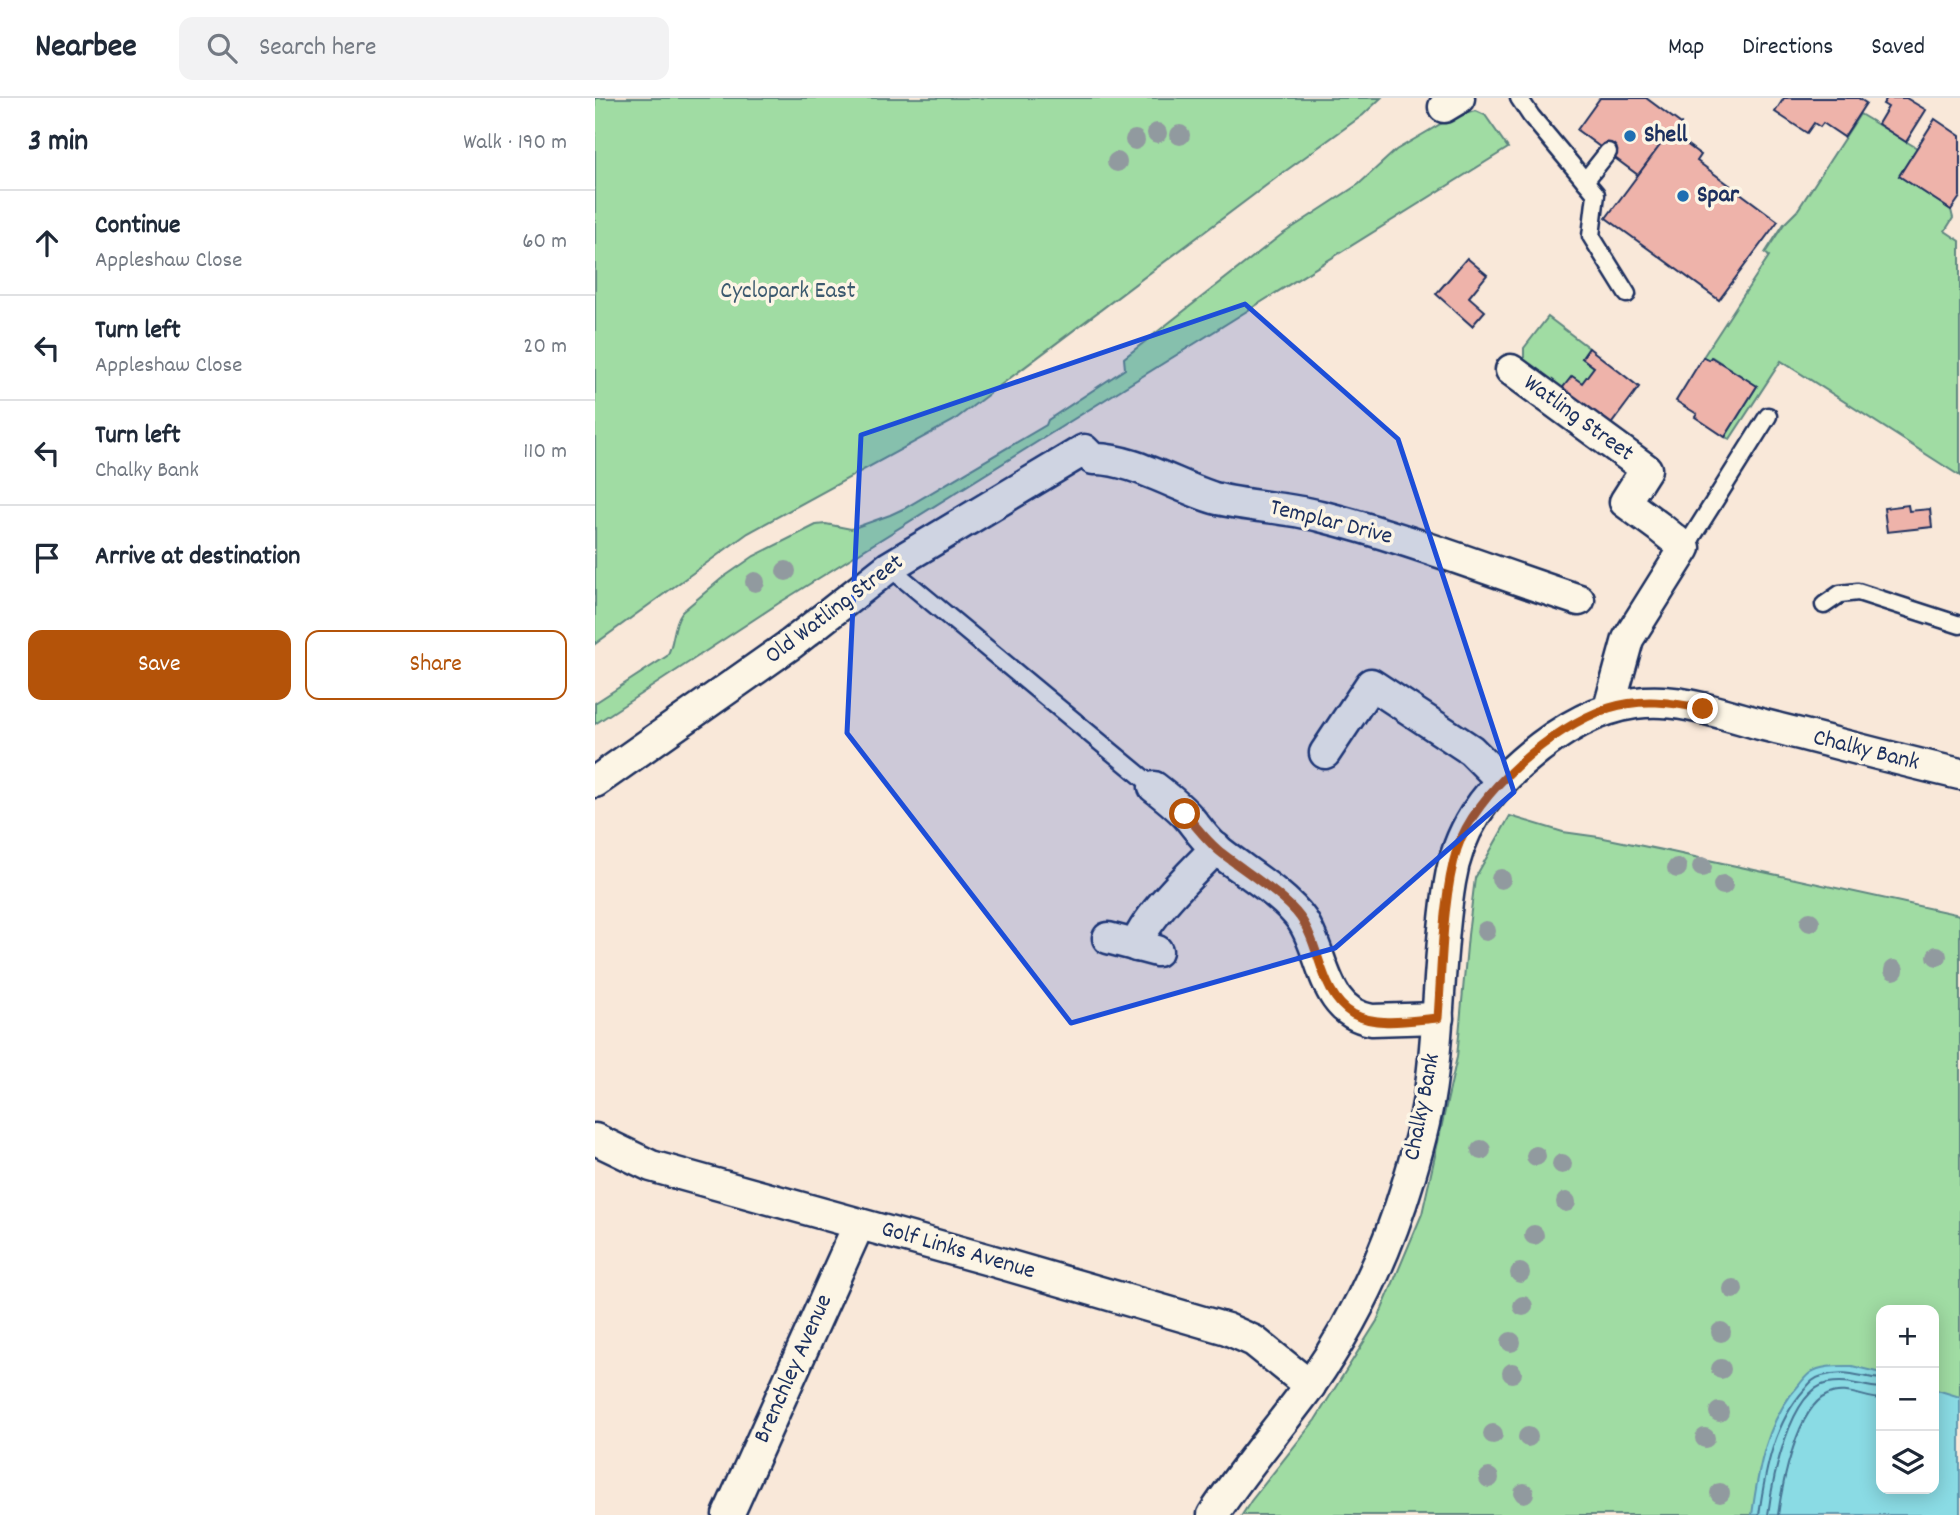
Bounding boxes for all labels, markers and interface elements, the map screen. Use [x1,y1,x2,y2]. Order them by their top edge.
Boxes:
search box [179,17,669,80]
text: Nearbee [35,25,137,72]
icon: search [203,29,241,67]
text: Search here [259,30,376,67]
text: Map [1668,31,1704,65]
text: Directions [1742,31,1833,65]
text: Saved [1871,31,1925,65]
place label: Shell [1644,119,1688,153]
text: 3 min [28,122,88,165]
text: Walk · 190 m [463,127,567,160]
marker: Shell [1622,128,1638,144]
place label: Spar [1697,179,1740,213]
marker: Spar [1675,188,1691,204]
text: Continue [95,208,180,245]
icon: ahead [28,224,66,262]
text: 60 m [522,226,567,259]
text: Appleshaw Close [95,245,242,278]
park label: Cyclopark East [720,275,856,309]
text: Turn left [95,313,181,350]
icon: left [28,329,66,367]
text: 20 m [523,331,567,364]
text: Appleshaw Close [95,350,242,383]
street label: Watling Street [1516,367,1640,471]
text: Turn left [95,418,181,455]
icon: left [28,434,66,472]
text: 110 m [523,436,567,469]
text: Chalky Bank [95,455,199,488]
street label: Templar Drive [1266,491,1396,555]
icon: arrive [28,539,66,577]
text: Arrive at destination [95,539,300,576]
street label: Old Watling Street [759,546,911,673]
button: Save [28,630,291,700]
button: Share [305,630,567,700]
route end [1687,693,1718,724]
street label: Chalky Bank [1809,721,1923,781]
route start [1169,798,1200,829]
street label: Chalky Bank [1396,1051,1450,1163]
street label: Golf Links Avenue [877,1213,1039,1289]
street label: Brenchley Avenue [746,1289,842,1449]
map controls [1876,1305,1939,1494]
button: + [1876,1305,1939,1368]
button: − [1876,1368,1939,1431]
button: layers [1876,1431,1939,1494]

